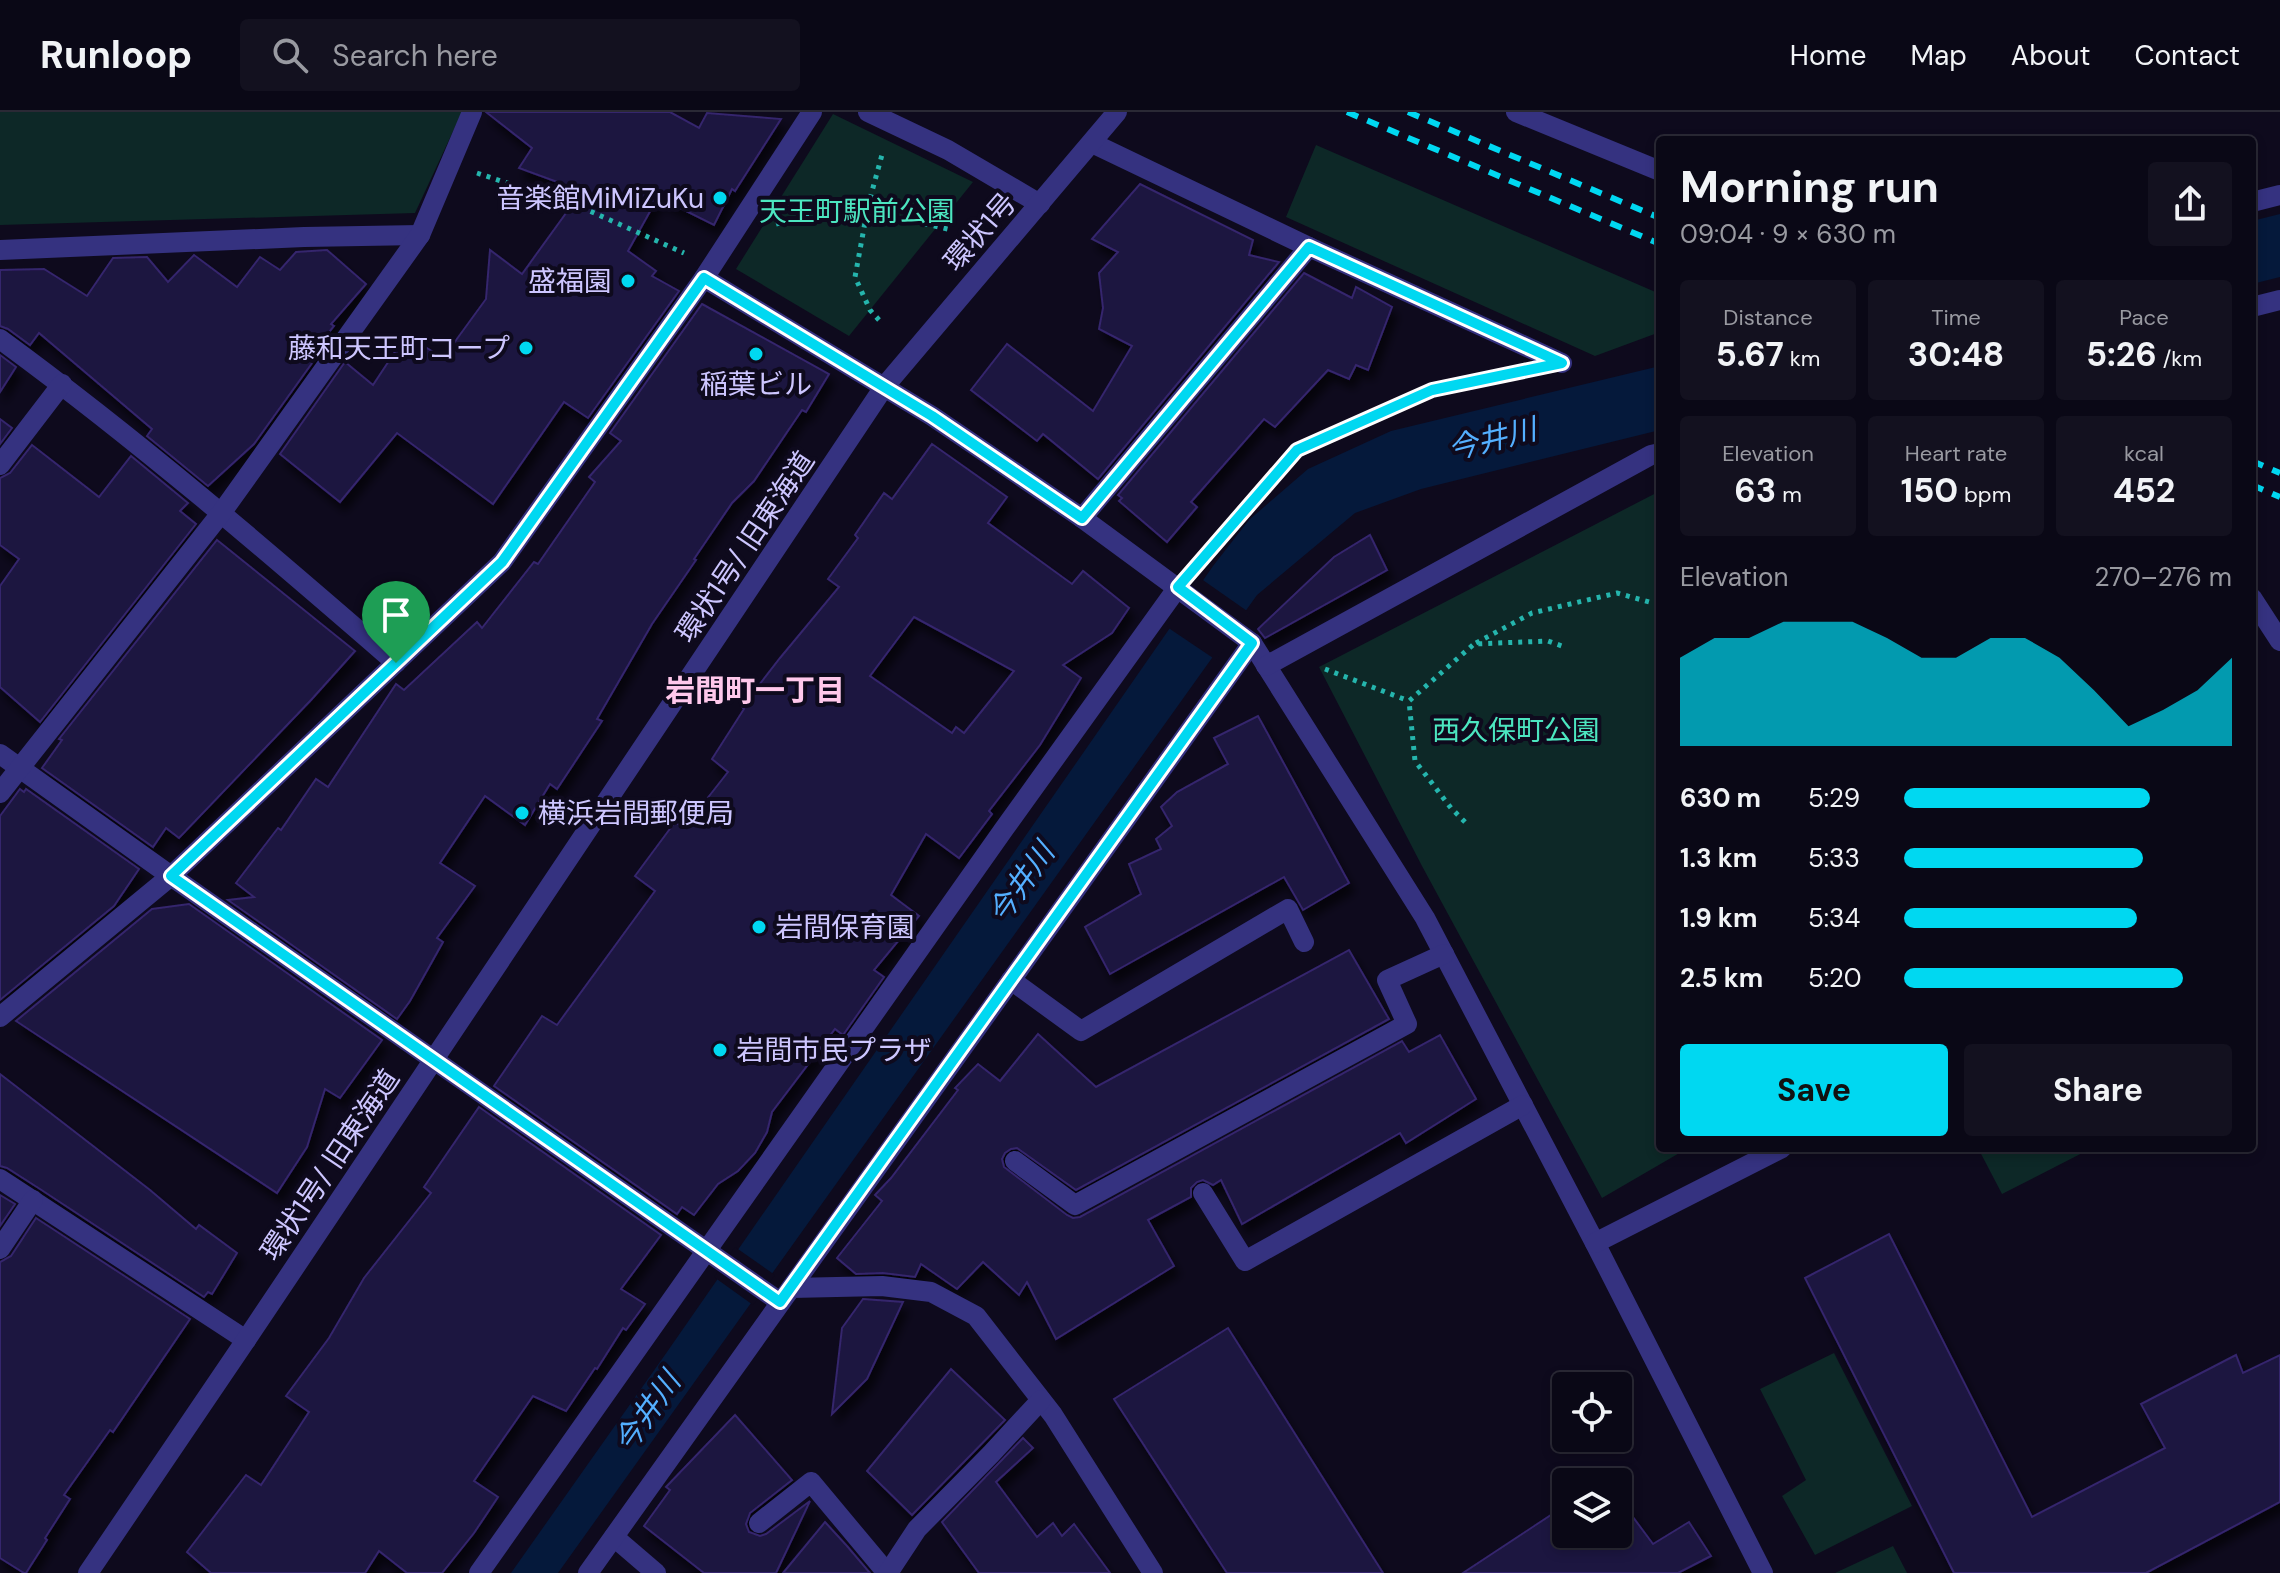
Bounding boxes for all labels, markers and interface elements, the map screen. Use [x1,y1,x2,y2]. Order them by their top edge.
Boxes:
search box [240,19,800,91]
text: Runloop [40,30,192,80]
icon: search [268,33,312,77]
text: Search here [332,36,498,75]
text: Home [1790,37,1866,74]
text: Map [1910,37,1967,74]
text: About [2011,37,2090,74]
text: Contact [2134,37,2240,74]
text: Morning run [1680,158,1939,216]
button: share [2148,162,2232,246]
place label: 音楽館MiMiZuKu [496,180,704,217]
street label: 環状1号 [936,185,1024,279]
marker: 音楽館MiMiZuKu [711,189,729,207]
park label: 天王町駅前公園 [759,193,955,230]
text: 09:04 · 9 × 630 m [1680,217,1896,251]
place label: 盛福園 [528,263,612,300]
marker: 盛福園 [619,272,637,290]
text: Distance [1723,303,1813,332]
text: Time [1931,303,1981,332]
text: Pace [2119,303,2169,332]
place label: 藤和天王町コープ [288,330,510,367]
text: 5.67 [1716,332,1784,377]
text: 30:48 [1908,332,2004,377]
text: 5:26 [2086,332,2157,377]
marker: 藤和天王町コープ [517,339,535,357]
text: km [1784,344,1820,373]
text: /km [2157,344,2202,373]
marker: 稲葉ビル [747,345,765,363]
place label: 稲葉ビル [700,366,812,403]
water label: 今井川 [1444,408,1543,469]
text: Elevation [1722,439,1814,468]
text: Heart rate [1905,439,2007,468]
text: kcal [2124,439,2164,468]
street label: 環状1号/ 旧東海道 [667,444,823,650]
text: 63 [1734,468,1776,513]
text: 150 [1901,468,1958,513]
text: 452 [2113,468,2175,513]
text: m [1776,480,1802,509]
text: bpm [1958,480,2011,509]
text: Elevation [1680,560,1788,594]
text: 270–276 m [2095,560,2232,594]
pin [362,581,430,663]
icon: arrive [374,593,418,637]
district label: 岩間町一丁目 [665,671,845,710]
park label: 西久保町公園 [1432,712,1600,749]
text: 630 m [1680,781,1761,815]
text: 5:29 [1808,781,1860,815]
place label: 横浜岩間郵便局 [538,795,734,832]
marker: 横浜岩間郵便局 [513,804,531,822]
water label: 今井川 [979,832,1065,931]
text: 1.3 km [1680,841,1757,875]
text: 5:33 [1808,841,1860,875]
text: 1.9 km [1680,901,1757,935]
text: 5:34 [1808,901,1860,935]
place label: 岩間保育園 [775,909,915,946]
marker: 岩間保育園 [750,918,768,936]
text: 2.5 km [1680,961,1763,995]
text: 5:20 [1808,961,1862,995]
place label: 岩間市民プラザ [736,1032,932,1069]
marker: 岩間市民プラザ [711,1041,729,1059]
button: Save [1680,1044,1948,1136]
button: Share [1964,1044,2232,1136]
street label: 環状1号/ 旧東海道 [252,1062,408,1268]
water label: 今井川 [605,1361,691,1460]
map controls [1552,1372,1632,1548]
button: locate [1552,1372,1632,1452]
button: layers [1552,1468,1632,1548]

